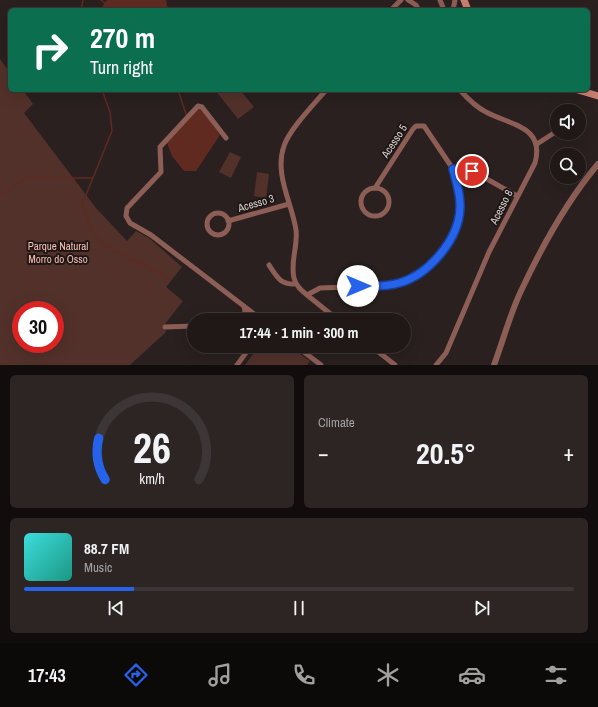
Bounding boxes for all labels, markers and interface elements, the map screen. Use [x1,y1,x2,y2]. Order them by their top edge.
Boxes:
text: 270 m [90,19,155,57]
icon: right [24,24,76,76]
text: Turn right [90,55,153,80]
map controls [550,104,586,184]
button: sound [550,104,586,140]
street label: Acesso 5 [377,122,410,161]
button: search [550,148,586,184]
pin [455,154,489,188]
icon: arrive [461,160,483,182]
street label: Acesso 8 [486,187,516,228]
street label: Acesso 3 [235,191,276,215]
park label: Parque Natural Morro do Osso [28,239,88,266]
position arrow [337,265,379,307]
speed limit sign: 30 [12,301,64,353]
text: 17:44 · 1 min · 300 m [240,322,358,343]
text: Climate [318,414,355,431]
text: 26 [133,419,171,475]
text: 20.5° [416,433,476,473]
text: − [318,438,329,468]
text: + [563,438,574,468]
text: km/h [139,468,165,487]
text: 88.7 FM [84,538,129,559]
text: Music [84,559,112,576]
icon: previous [105,597,127,619]
icon: pause [288,597,310,619]
icon: next [471,597,493,619]
icon: directions [122,661,150,689]
icon: music [206,661,234,689]
icon: phone [290,661,318,689]
icon: climate [374,661,402,689]
icon: car [458,661,486,689]
icon: filters [542,661,570,689]
text: 17:43 [28,663,66,688]

